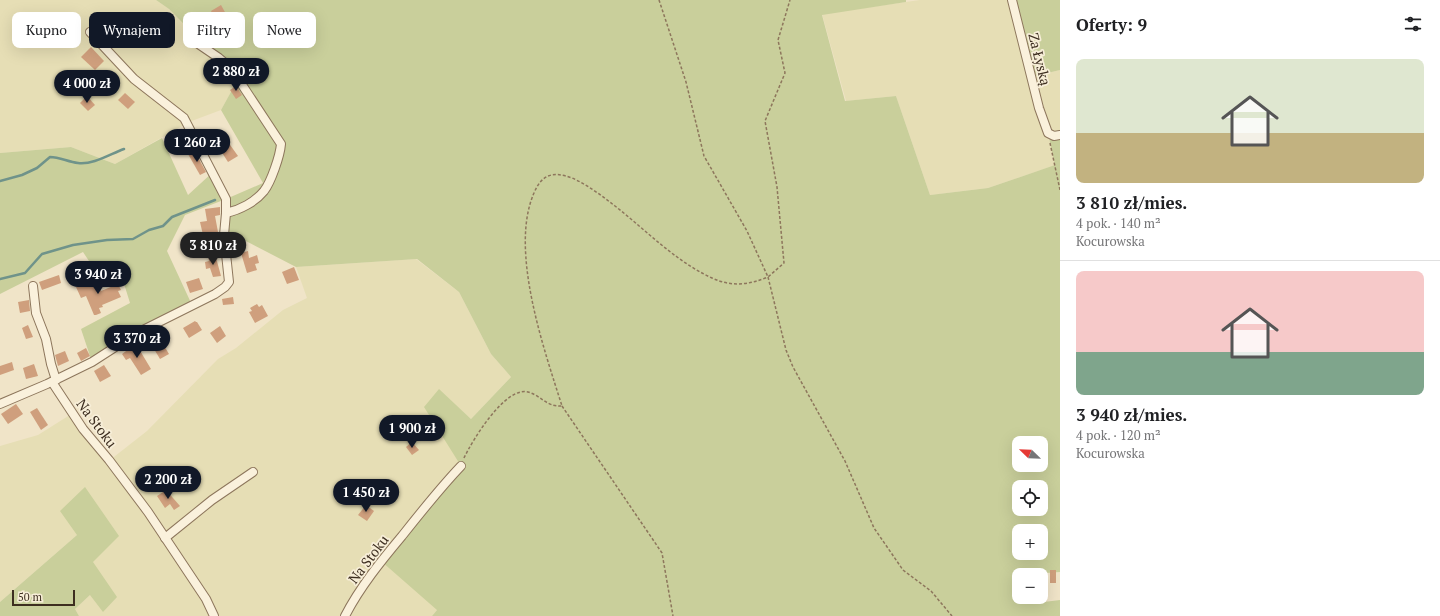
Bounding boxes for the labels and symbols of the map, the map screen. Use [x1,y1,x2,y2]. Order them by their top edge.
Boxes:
street label: Za Łyską [1024,31,1056,87]
pin: 2 880 zł [195,58,277,92]
pin: 4 000 zł [46,70,128,104]
pin: 1 260 zł [156,129,238,163]
pin: 3 810 zł [172,232,254,266]
pin: 3 940 zł [57,261,139,295]
pin: 3 370 zł [96,325,178,359]
street label: Na Stoku [72,395,122,451]
pin: 1 900 zł [371,415,453,449]
north arrow [1012,436,1048,472]
pin: 2 200 zł [127,466,209,500]
pin: 1 450 zł [325,479,407,513]
street label: Na Stoku [343,531,393,587]
scale bar [12,588,75,607]

